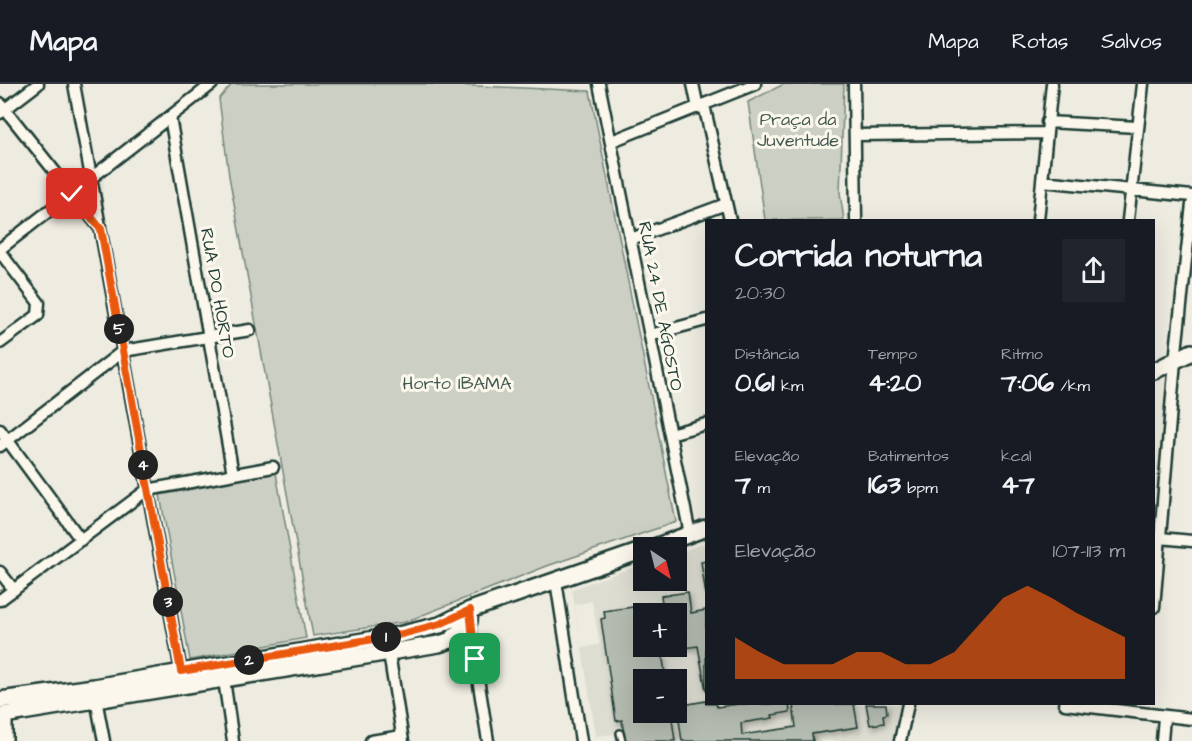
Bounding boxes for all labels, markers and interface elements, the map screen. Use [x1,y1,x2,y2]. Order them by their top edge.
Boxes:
text: Mapa [30,22,97,61]
text: Mapa [928,27,979,56]
text: Rotas [1012,27,1068,56]
text: Salvos [1101,27,1162,56]
park label: Praça da Juventude [757,107,839,153]
pin [46,168,97,219]
icon: check [55,177,88,210]
street label: RUA 24 DE AGOSTO [632,219,689,393]
street label: RUA DO HORTO [194,226,241,360]
text: Corrida noturna [735,233,982,279]
button: share [1062,239,1125,302]
text: 20:30 [735,279,785,307]
pin: 5 [104,314,134,344]
text: 5 [113,318,125,340]
text: Distância [735,343,799,365]
text: Tempo [868,343,917,365]
text: Ritmo [1001,343,1043,365]
text: 0.61 [735,365,775,401]
text: 4:20 [868,365,921,401]
text: 7:06 [1001,365,1054,401]
park label: Horto IBAMA [402,371,512,396]
text: km [775,375,803,397]
text: /km [1054,375,1090,397]
text: Elevação [735,445,799,467]
text: Batimentos [868,445,949,467]
text: kcal [1001,445,1032,467]
pin: 4 [128,450,158,480]
text: 4 [138,454,148,476]
text: 7 [735,467,751,503]
text: 163 [868,467,901,503]
text: 47 [1001,467,1035,503]
text: m [751,477,770,499]
text: bpm [901,477,938,499]
north arrow [633,537,687,591]
map controls [633,537,687,723]
text: Elevação [735,537,815,565]
text: 107–113 m [1052,537,1125,565]
pin: 3 [153,587,183,617]
text: 3 [164,591,172,613]
button: + [633,603,687,657]
pin: 1 [371,622,401,652]
text: 1 [385,626,387,648]
pin [449,633,500,684]
icon: arrive [458,642,491,675]
pin: 2 [234,645,264,675]
text: 2 [244,649,254,671]
button: − [633,669,687,723]

